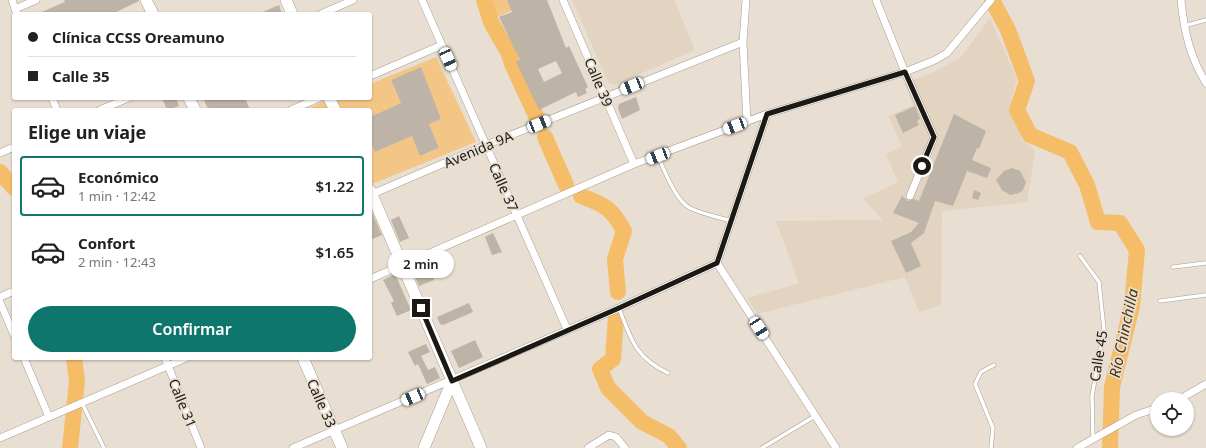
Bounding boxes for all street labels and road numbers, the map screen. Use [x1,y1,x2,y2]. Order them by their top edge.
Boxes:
street label: Calle 39 [580,55,618,109]
street label: Avenida 9A [441,126,515,172]
street label: Calle 37 [485,160,523,214]
street label: Calle 45 [1085,329,1111,383]
street label: Calle 31 [165,376,201,430]
street label: Calle 33 [303,376,341,430]

